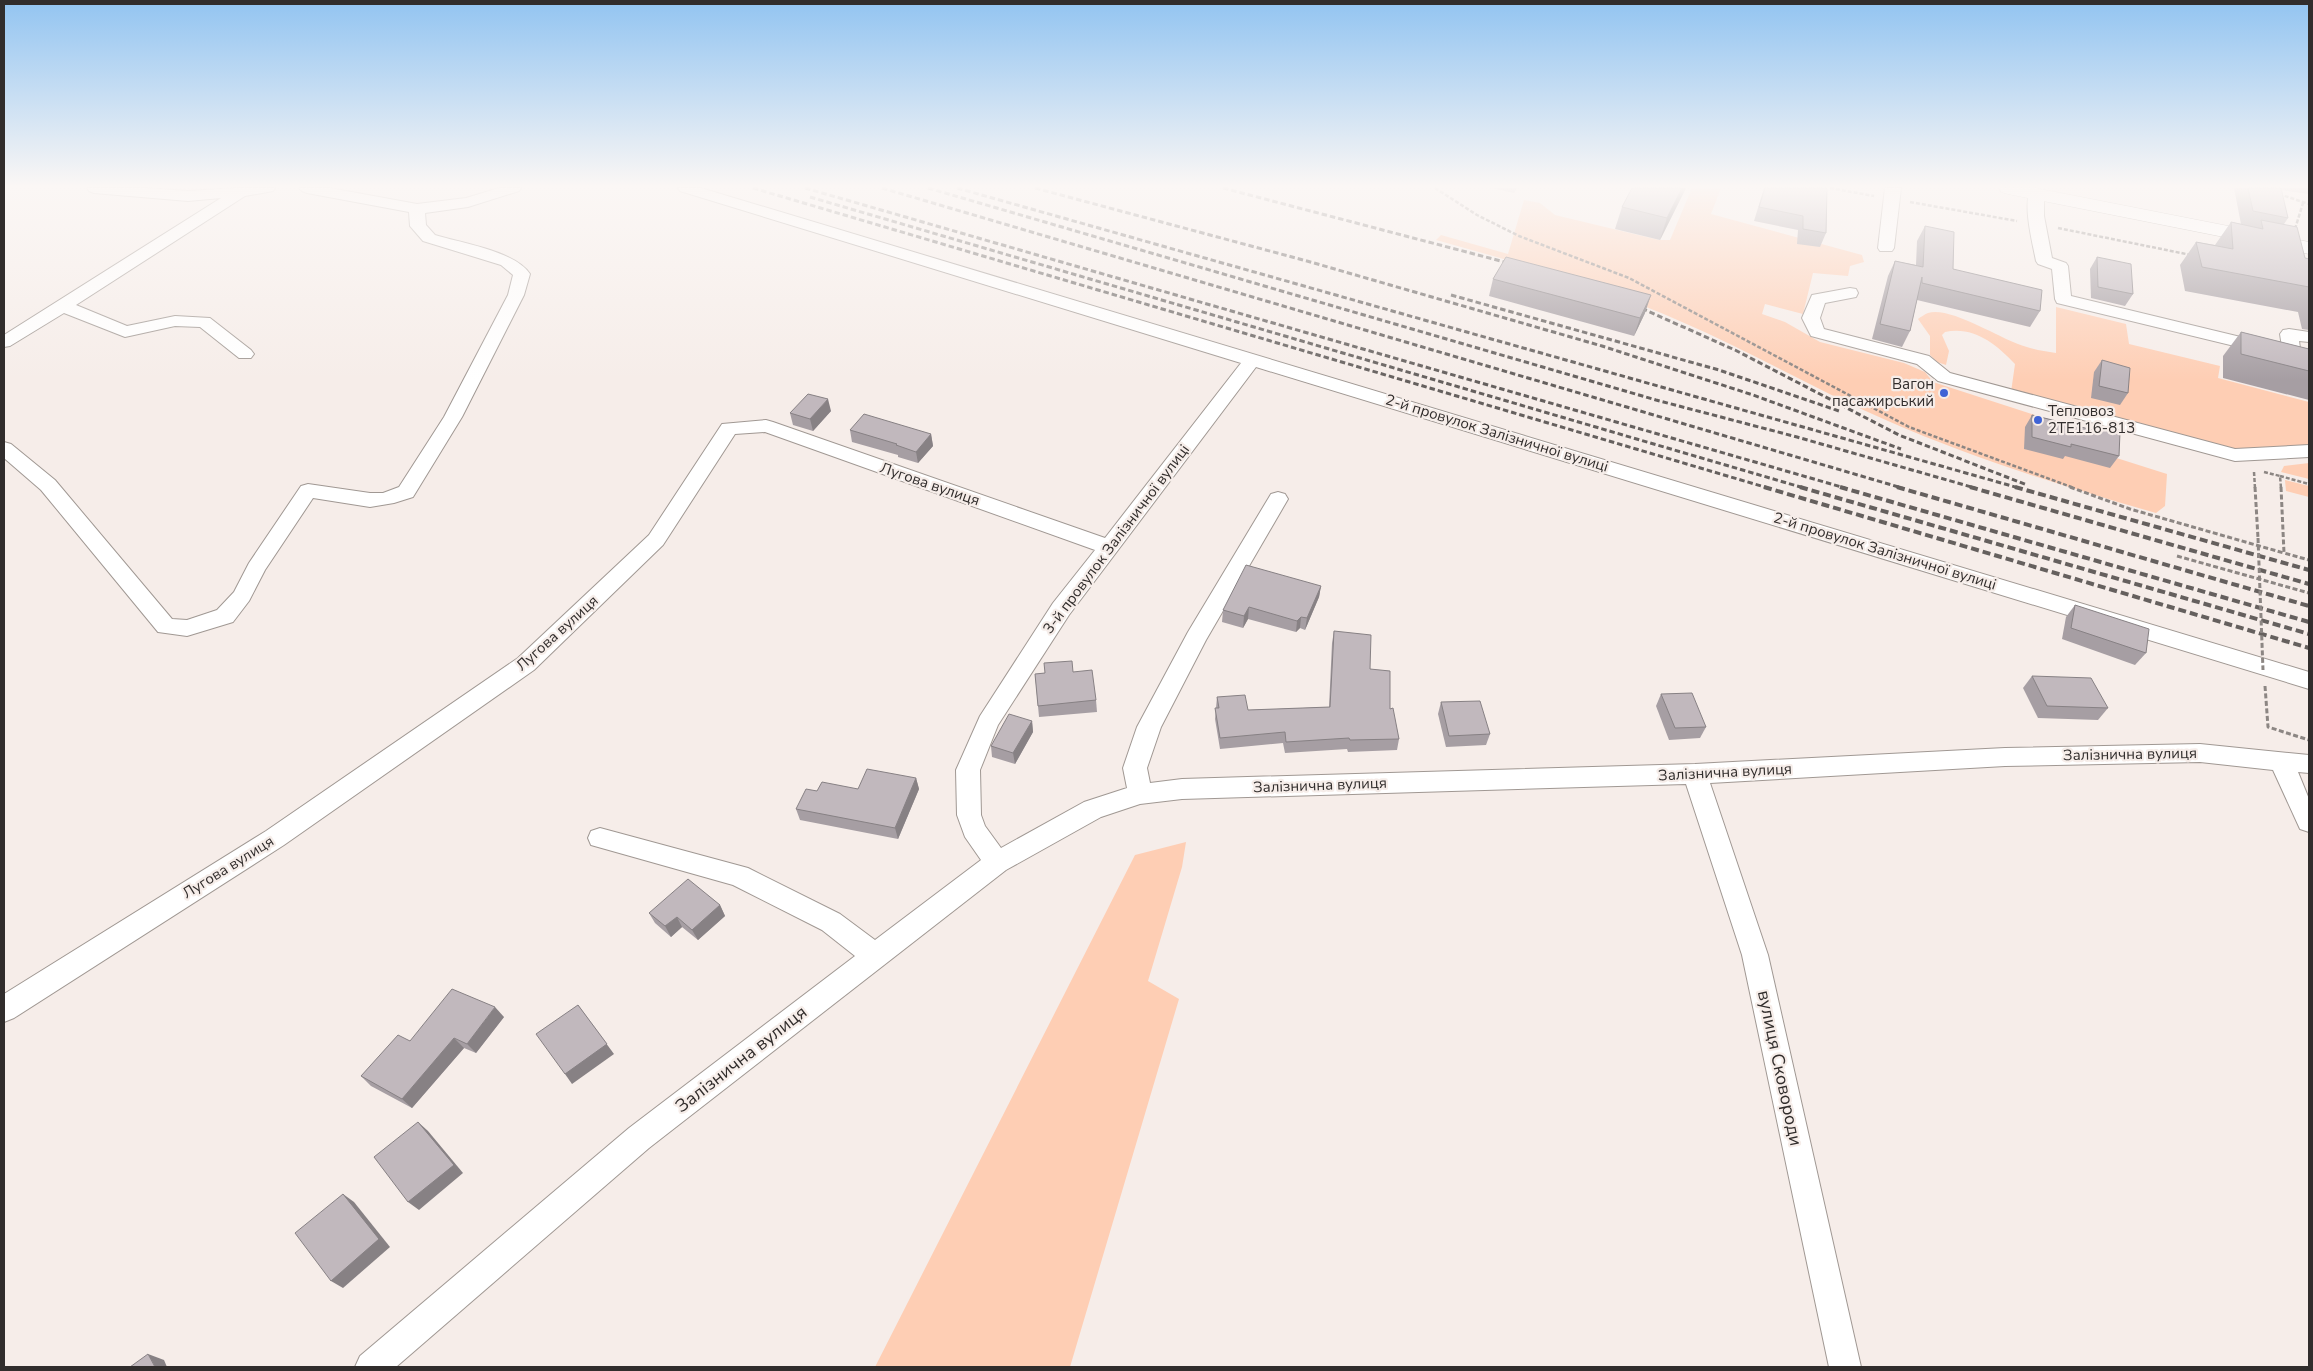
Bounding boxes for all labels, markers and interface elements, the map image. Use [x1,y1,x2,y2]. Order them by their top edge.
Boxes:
place label: Вагон пасажирський [1832,374,1934,411]
marker: Вагон пасажирський [1938,387,1950,399]
street label: 2-й провулок Залізничної вулиці [1383,389,1611,477]
place label: Тепловоз 2ТЕ116-813 [2048,401,2135,438]
marker: Тепловоз 2ТЕ116-813 [2032,414,2044,426]
street label: 3-й провулок Залізничної вулиці [1038,440,1194,638]
street label: Лугова вулиця [877,458,983,510]
street label: 2-й провулок Залізничної вулиці [1771,507,1999,595]
street label: Лугова вулиця [512,591,602,675]
street label: Залізнична вулиця [2063,743,2197,765]
street label: Залізнична вулиця [1658,759,1792,785]
street label: Залізнична вулиця [1253,773,1387,797]
street label: Лугова вулиця [179,831,277,903]
street label: вулиця Сковороди [1752,988,1808,1148]
street label: Залізнична вулиця [670,1000,812,1118]

